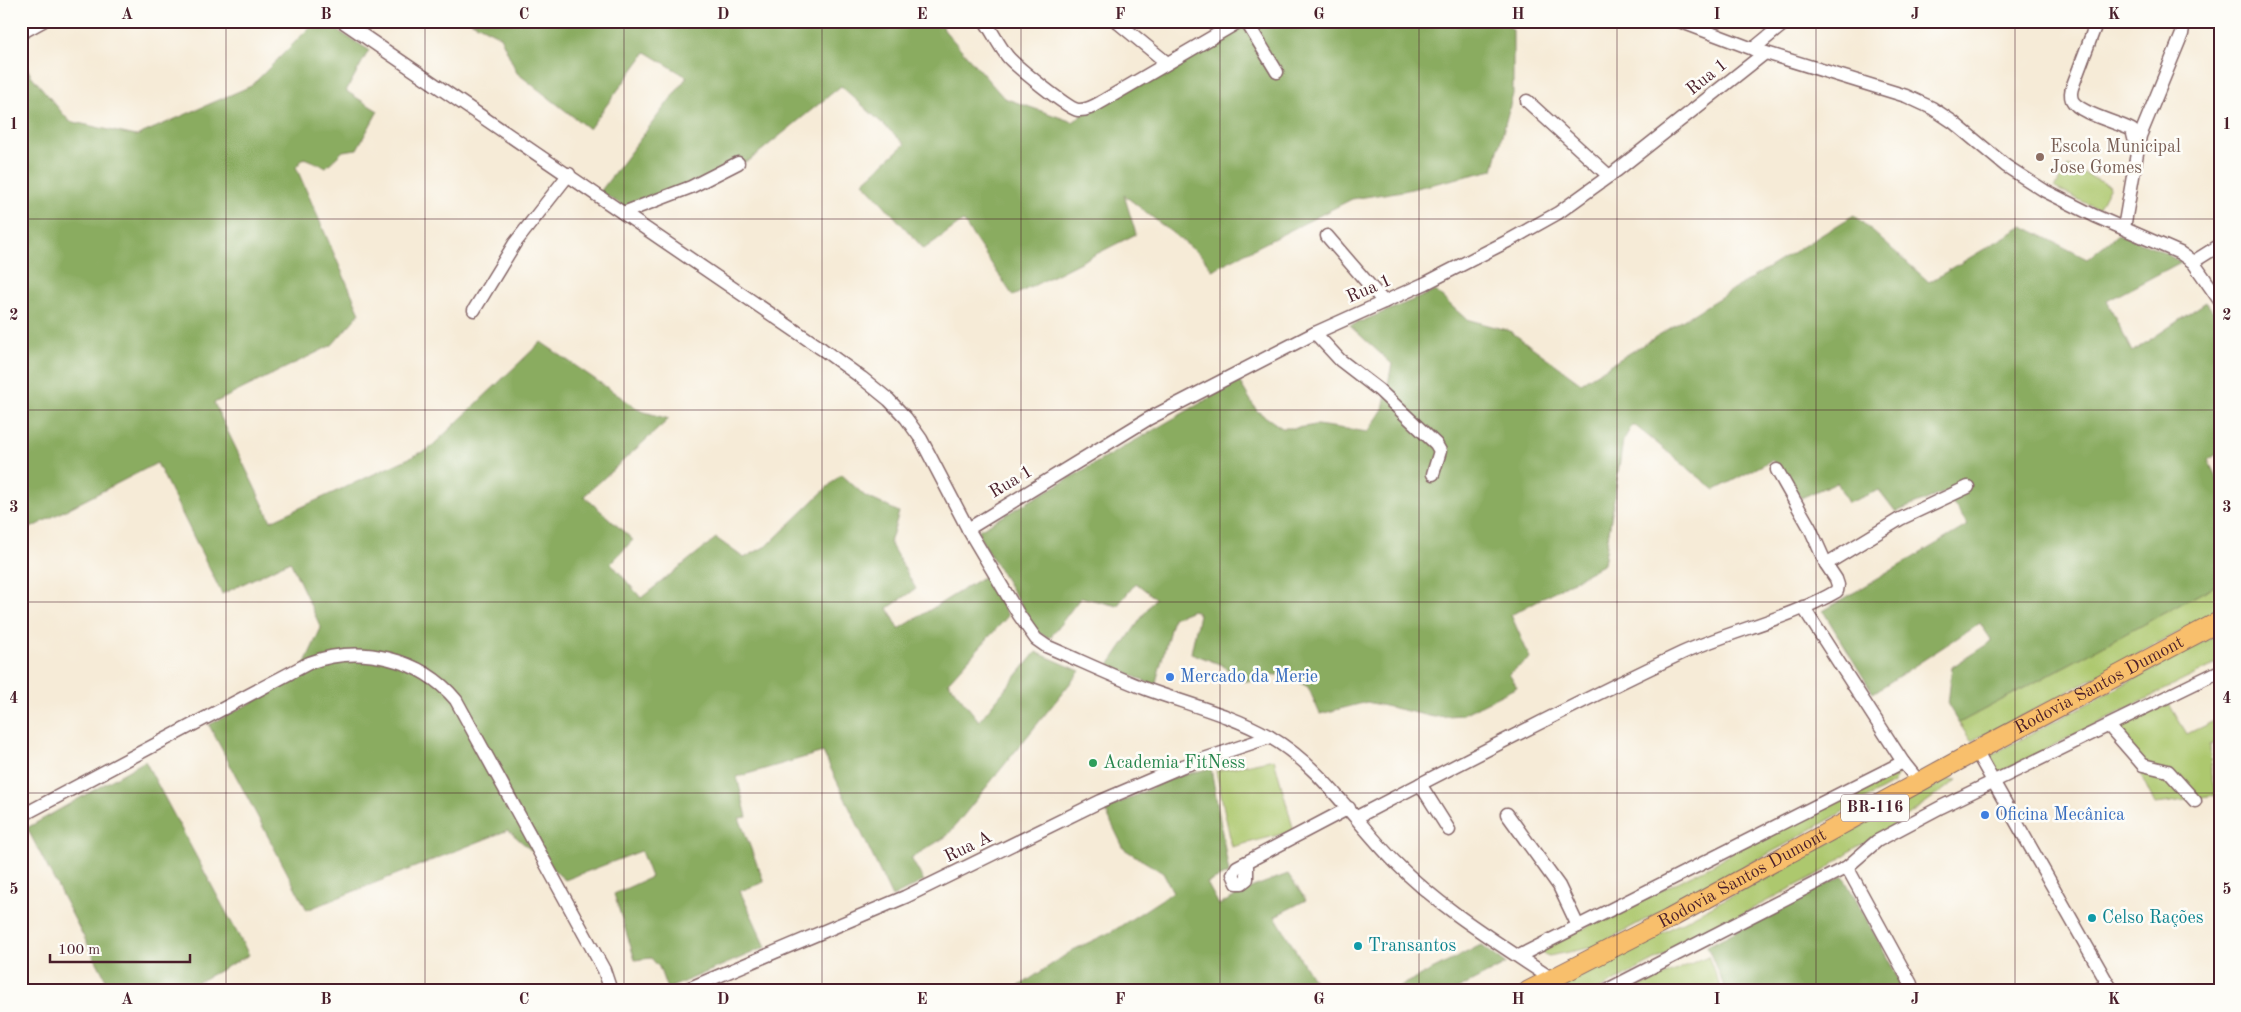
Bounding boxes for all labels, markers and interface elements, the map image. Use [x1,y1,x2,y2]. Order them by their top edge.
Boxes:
text: A [121,7,133,23]
text: B [320,7,332,23]
text: C [519,7,529,23]
text: D [717,7,729,23]
text: E [916,7,928,23]
text: F [1115,7,1126,23]
text: G [1313,7,1325,23]
text: H [1511,7,1525,23]
text: I [1713,7,1721,23]
text: J [1911,7,1920,23]
text: K [2108,7,2120,23]
street label: Rua 1 [1683,55,1731,99]
text: 1 [9,117,19,133]
text: 1 [2222,117,2232,133]
place label: Escola Municipal Jose Gomes [2050,138,2181,177]
marker: Escola Municipal Jose Gomes [2034,151,2046,163]
street label: Rua 1 [1344,271,1394,307]
text: 2 [9,308,19,324]
text: 2 [2222,308,2232,324]
street label: Rua 1 [986,462,1036,502]
text: 3 [9,500,19,516]
text: 3 [2222,500,2232,516]
street label: Rodovia Santos Dumont [2012,633,2187,738]
place label: Mercado da Merie [1180,668,1318,686]
marker: Mercado da Merie [1164,671,1176,683]
text: 4 [9,691,19,707]
text: 4 [2222,691,2232,707]
place label: Academia FitNess [1103,754,1246,772]
marker: Academia FitNess [1087,757,1099,769]
road number: BR-116 [1841,794,1909,821]
place label: Oficina Mecânica [1995,806,2125,824]
marker: Oficina Mecânica [1979,809,1991,821]
street label: Rodovia Santos Dumont [1655,826,1829,932]
street label: Rua A [942,828,995,866]
text: 5 [9,882,19,898]
text: 5 [2222,882,2232,898]
place label: Celso Rações [2102,909,2204,927]
marker: Celso Rações [2086,912,2098,924]
scale bar [50,932,190,964]
place label: Transantos [1368,937,1456,955]
marker: Transantos [1352,940,1364,952]
text: 100 m [58,943,100,958]
text: A [121,992,133,1008]
text: B [320,992,332,1008]
text: C [519,992,529,1008]
text: D [717,992,729,1008]
text: E [916,992,928,1008]
text: F [1115,992,1126,1008]
text: G [1313,992,1325,1008]
text: H [1511,992,1525,1008]
text: I [1713,992,1721,1008]
text: J [1911,992,1920,1008]
text: K [2108,992,2120,1008]

